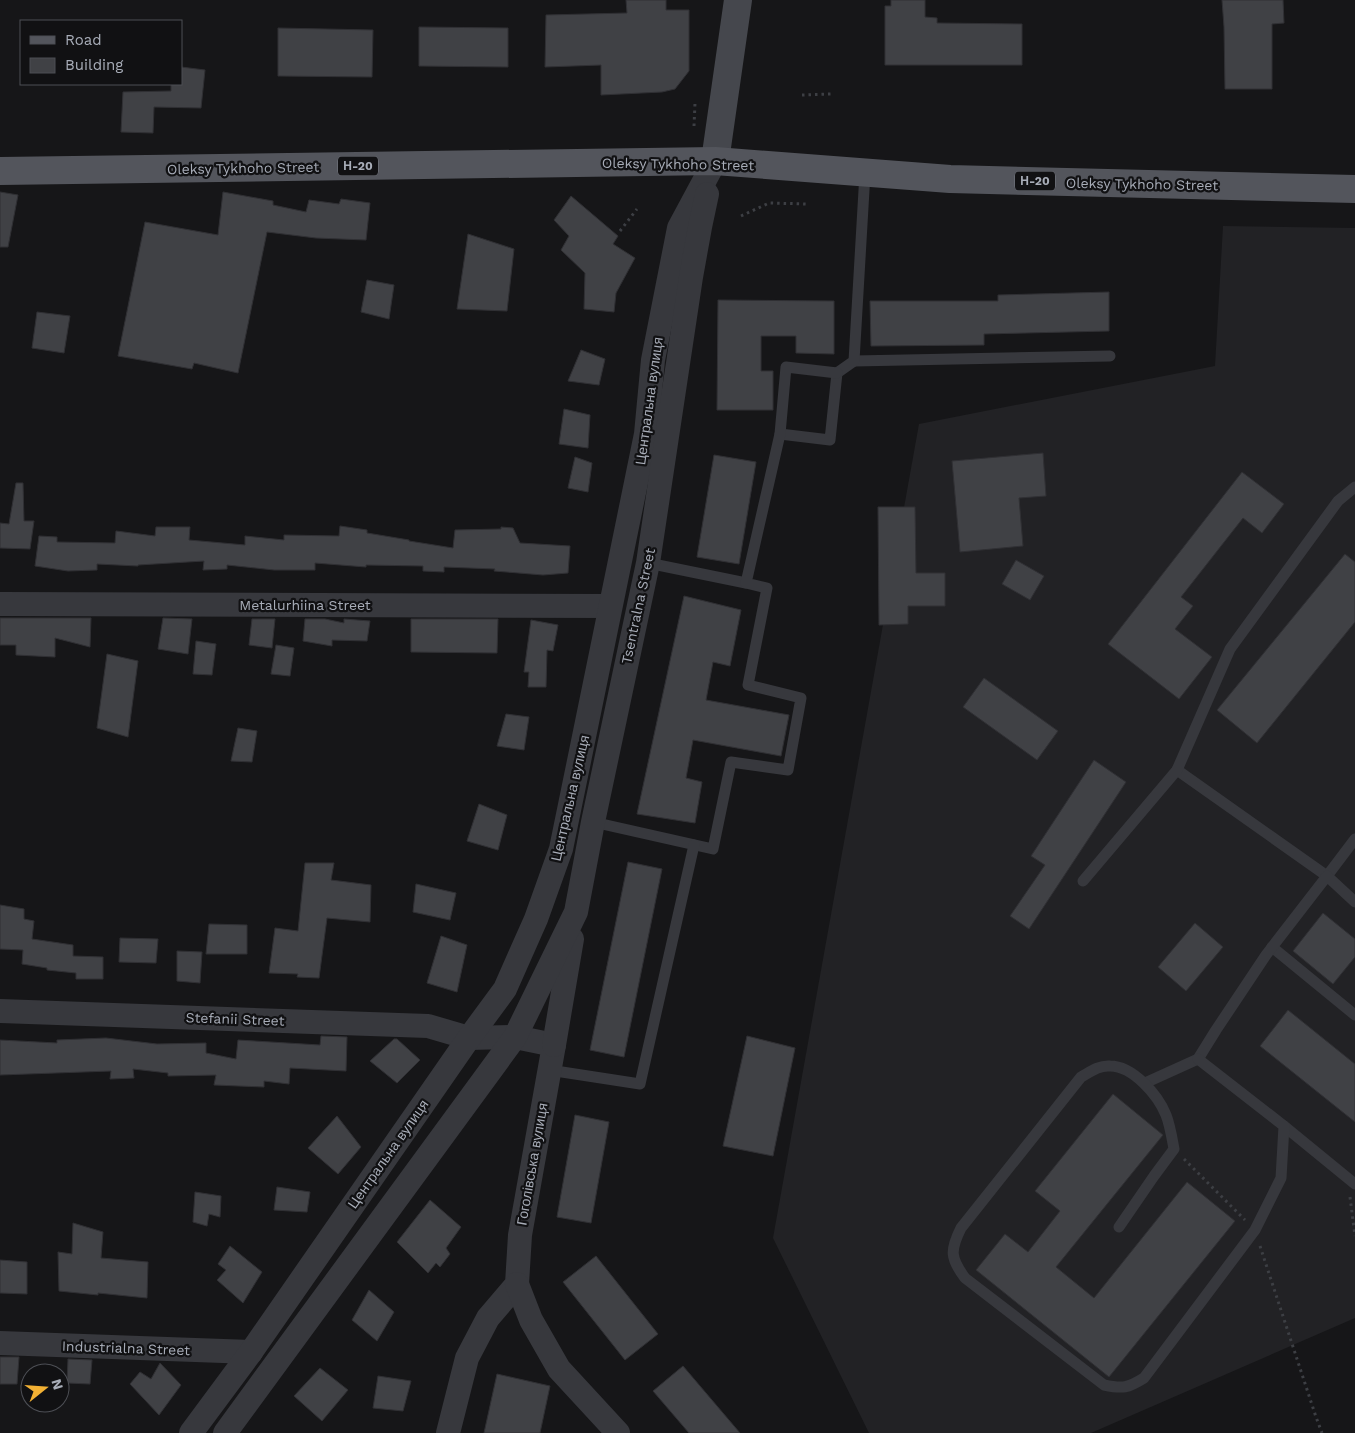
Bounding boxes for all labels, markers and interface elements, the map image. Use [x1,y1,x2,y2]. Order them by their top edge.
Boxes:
legend [20,20,182,85]
text: Road [65,31,102,49]
text: Building [65,56,123,74]
street label: Oleksy Tykhoho Street [602,155,754,173]
road number: Н-20 [338,157,378,176]
street label: Oleksy Tykhoho Street [167,159,319,177]
road number: Н-20 [1015,172,1055,190]
street label: Oleksy Tykhoho Street [1066,175,1218,193]
street label: Центральна вулиця [632,336,666,466]
street label: Tsentralna Street [618,547,658,665]
street label: Metalurhiina Street [239,597,371,613]
street label: Центральна вулиця [548,733,592,863]
street label: Stefanii Street [185,1009,285,1029]
street label: Центральна вулиця [344,1097,432,1211]
street label: Гоголівська вулиця [513,1102,551,1226]
street label: Industrialna Street [62,1338,190,1358]
north arrow [20,1363,70,1413]
text: N [48,1377,67,1391]

